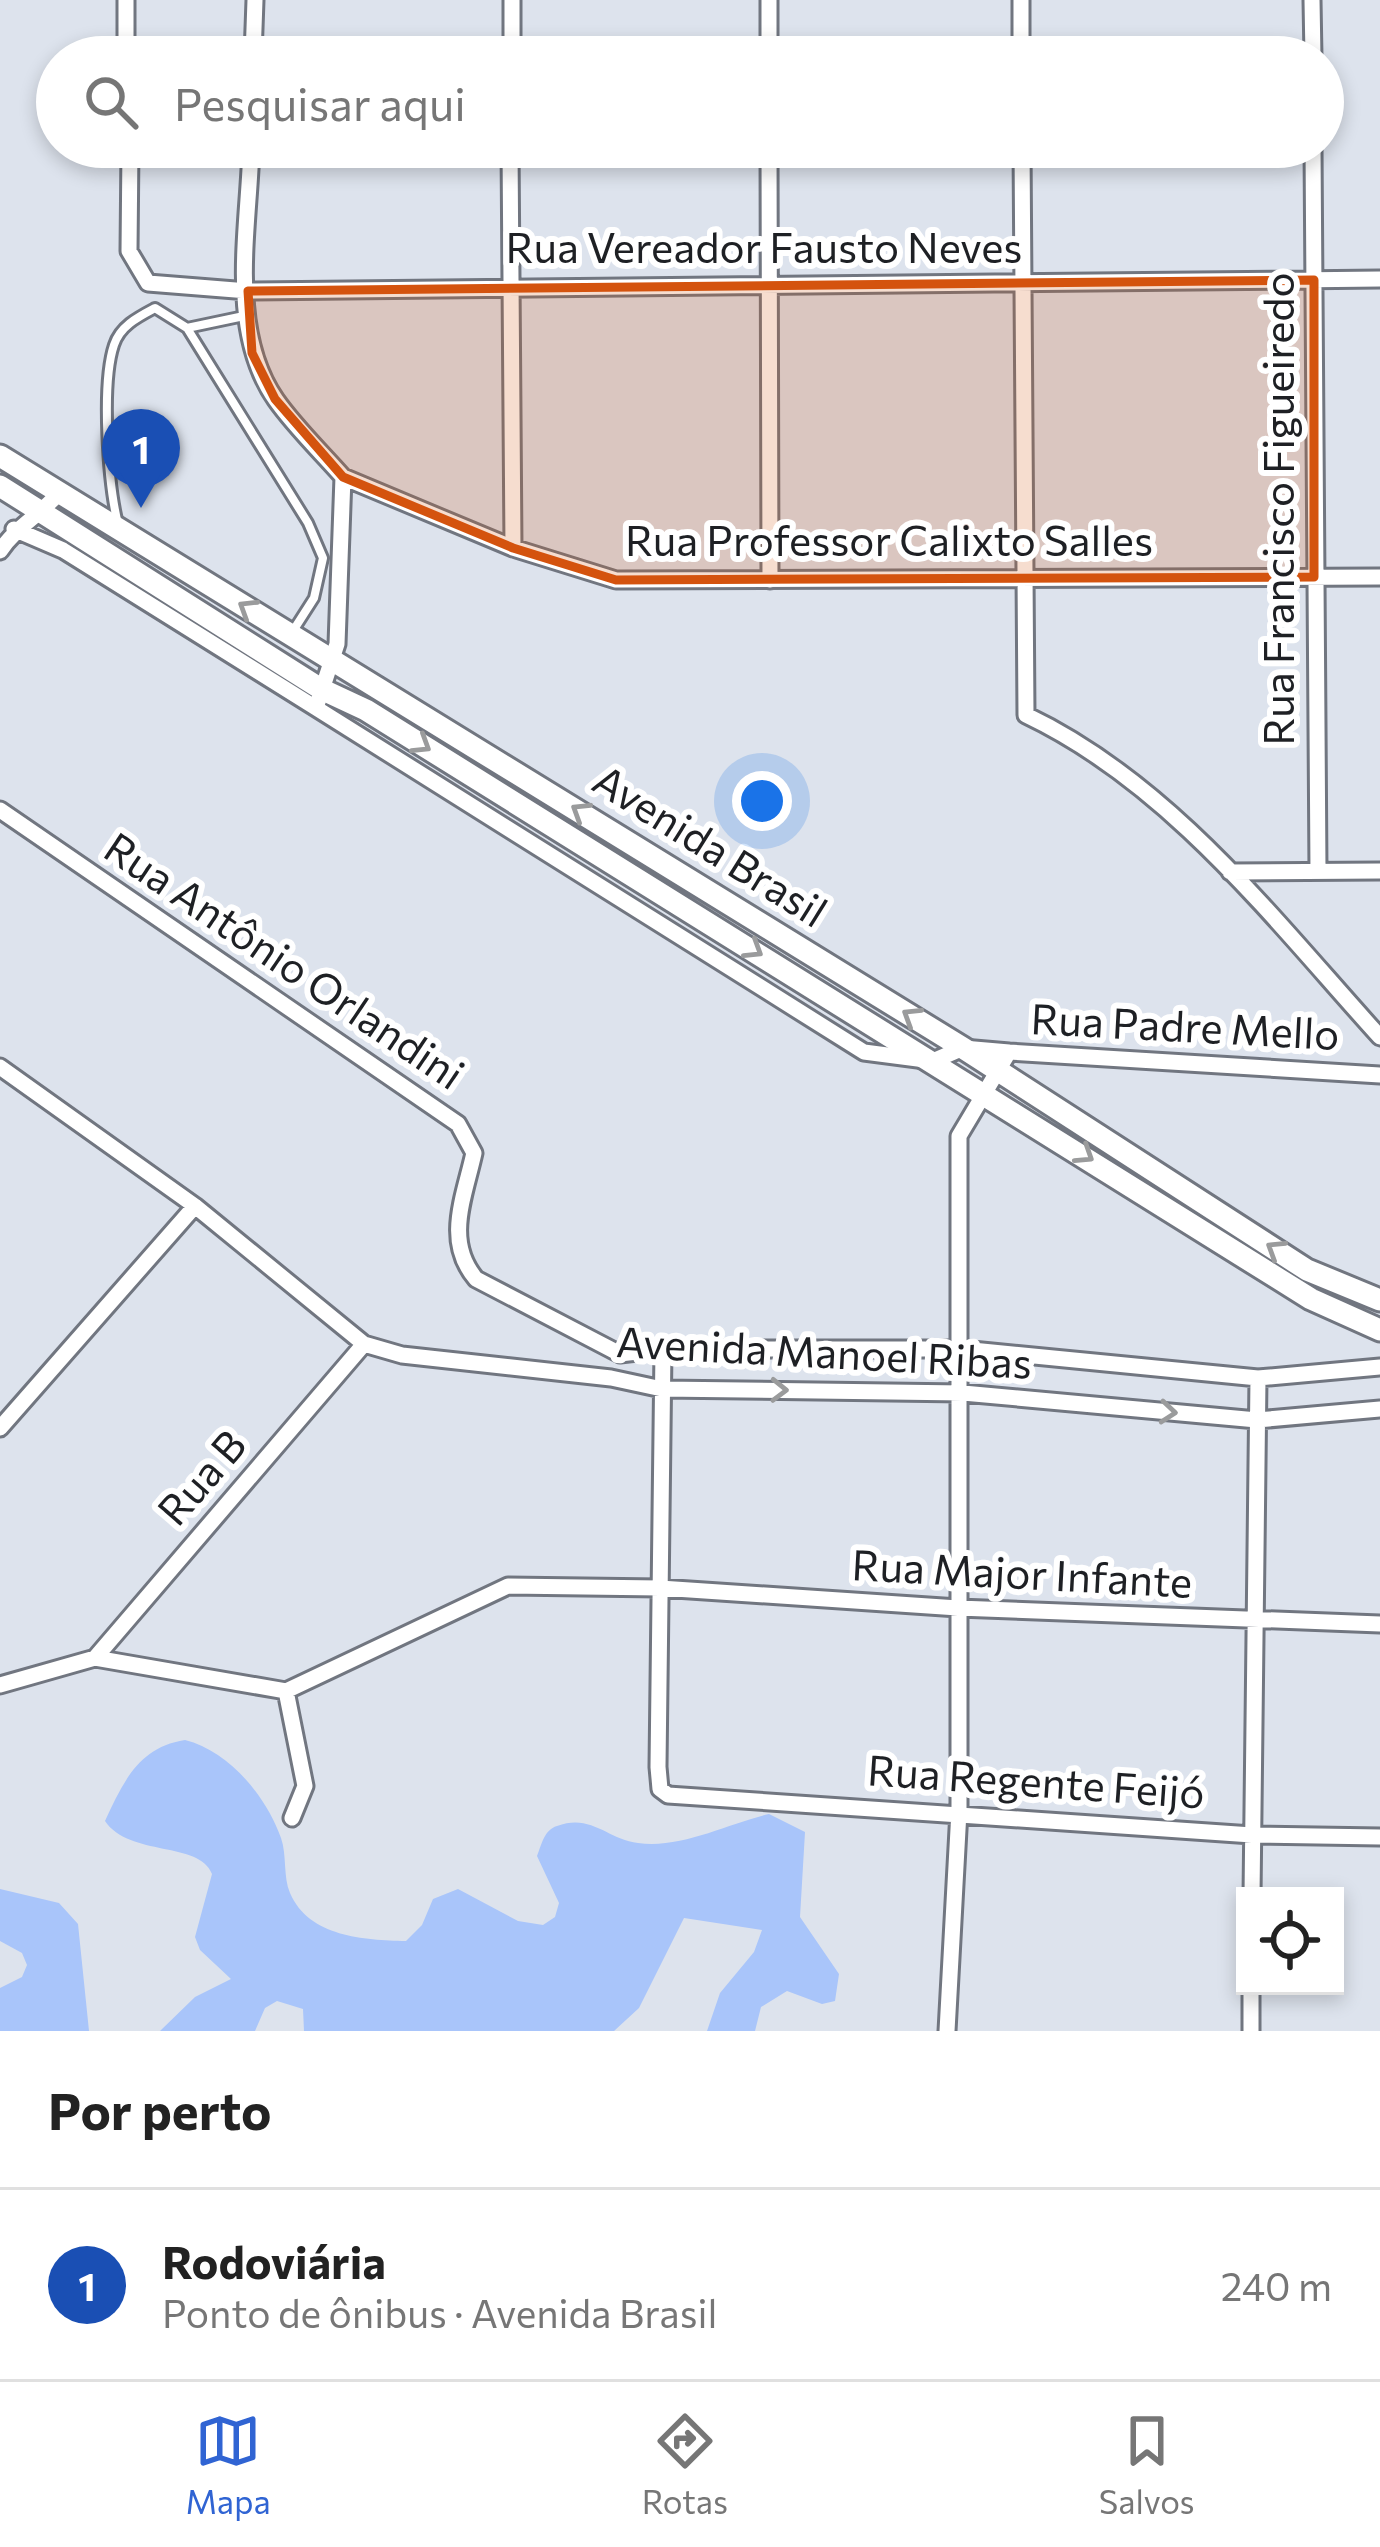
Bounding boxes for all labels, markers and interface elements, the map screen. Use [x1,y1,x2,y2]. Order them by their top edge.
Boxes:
search box [36,36,1344,168]
icon: search [78,69,144,135]
text: Pesquisar aqui [174,75,466,130]
street label: Rua Vereador Fausto Neves [506,220,1022,272]
street label: Rua Francisco Figueiredo [1251,272,1303,746]
pin: 1 [102,409,180,508]
street label: Rua Professor Calixto Salles [625,513,1153,565]
one-way arrow [238,600,260,622]
one-way arrow [409,731,431,753]
street label: Avenida Brasil [585,752,837,937]
your location [732,771,792,831]
one-way arrow [571,803,593,825]
street label: Rua Antônio Orlandini [96,820,475,1099]
one-way arrow [740,936,762,958]
street label: Rua Padre Mello [1030,991,1341,1059]
one-way arrow [903,1008,925,1030]
one-way arrow [1072,1141,1094,1164]
one-way arrow [1266,1241,1288,1264]
street label: Avenida Manoel Ribas [615,1314,1033,1388]
one-way arrow [770,1377,789,1403]
one-way arrow [1159,1399,1178,1424]
street label: Rua B [145,1419,256,1535]
street label: Rua Major Infante [851,1537,1194,1607]
street label: Rua Regente Feijó [866,1742,1206,1818]
map controls [1236,1887,1344,1995]
button: locate [1236,1887,1344,1995]
text: Por perto [48,2078,272,2141]
text: Rodoviária [162,2233,386,2288]
text: 1 [78,2261,96,2309]
text: 240 m [1221,2261,1332,2309]
text: Ponto de ônibus · Avenida Brasil [162,2288,717,2336]
tab: Mapa [185,2408,271,2521]
tab: Rotas [642,2408,728,2521]
tab: Salvos [1099,2408,1195,2521]

